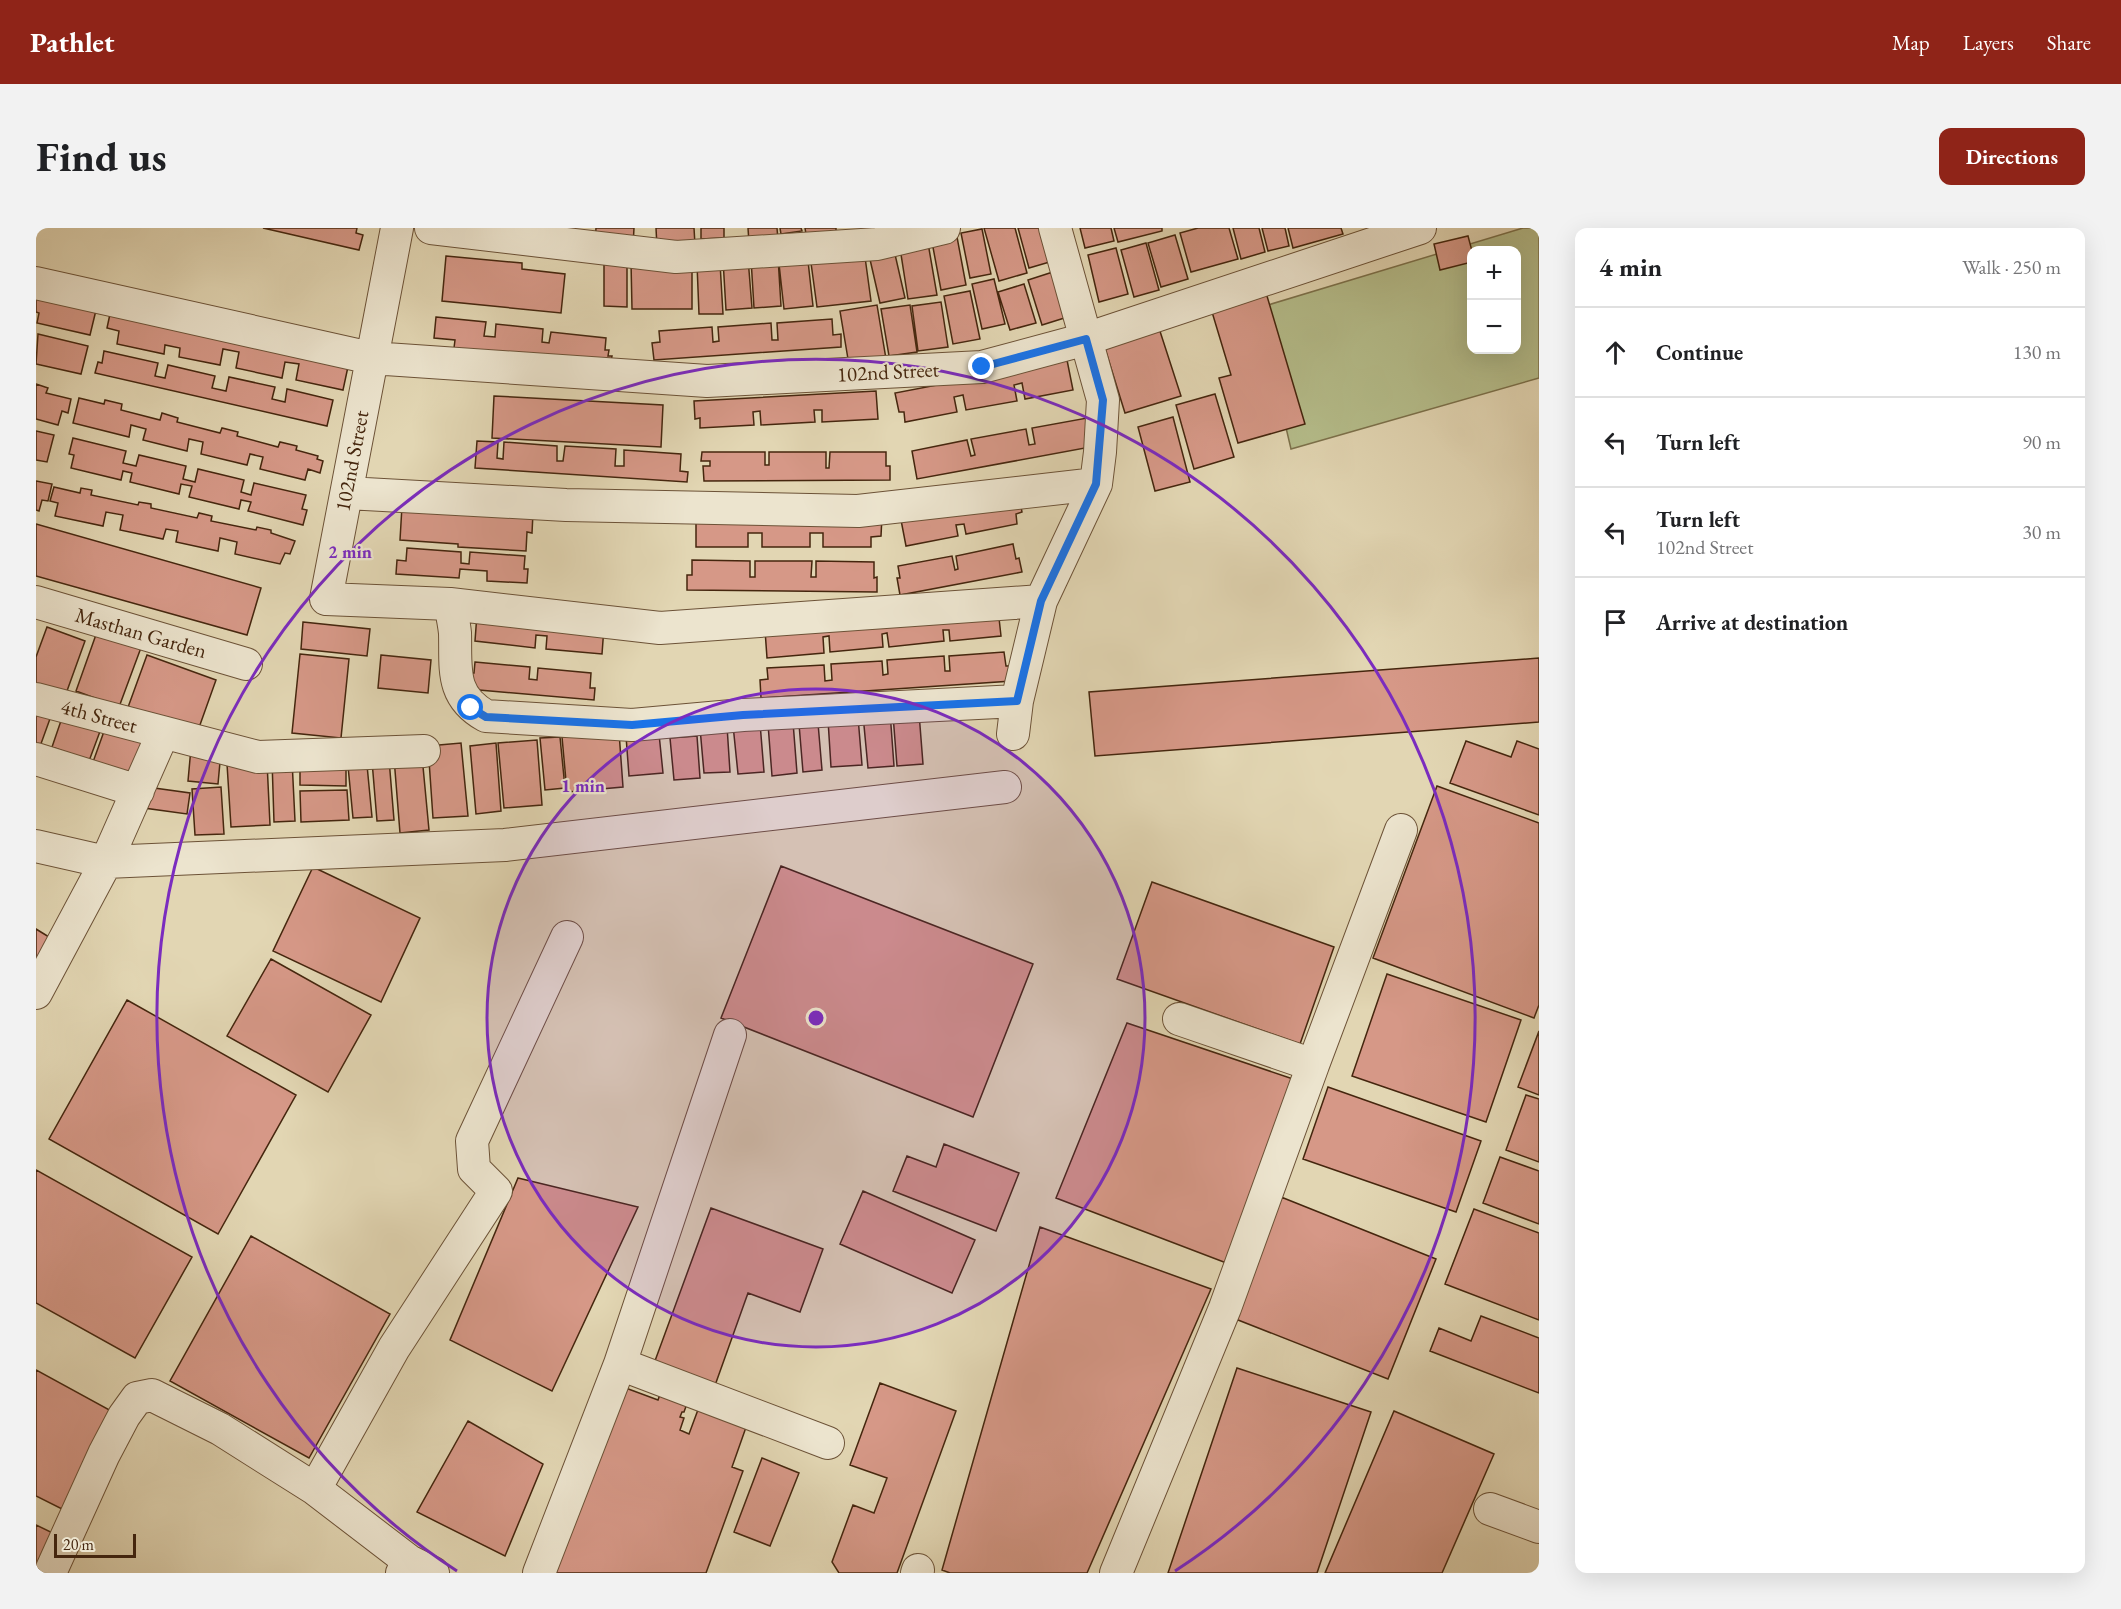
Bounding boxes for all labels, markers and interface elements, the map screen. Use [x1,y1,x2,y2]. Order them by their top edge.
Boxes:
text: Pathlet [30,24,114,60]
text: Map [1892,29,1930,56]
text: Layers [1963,29,2014,56]
text: Share [2047,29,2091,56]
button: Directions [1939,128,2085,185]
text: Find us [36,129,167,184]
map controls [1467,246,1521,354]
button: + [1467,246,1521,300]
text: 4 min [1599,250,1662,284]
text: Walk · 250 m [1962,254,2061,280]
button: − [1467,300,1521,354]
icon: ahead [1599,336,1632,369]
text: Continue [1656,338,1743,367]
text: 130 m [2013,339,2061,365]
route end [968,353,994,379]
street label: 102nd Street [836,355,940,388]
street label: 102nd Street [328,408,375,514]
icon: left [1599,426,1632,459]
text: Turn left [1656,428,1740,457]
text: 90 m [2022,429,2061,455]
text: Turn left [1656,505,1740,534]
icon: left [1599,516,1632,549]
text: 30 m [2022,519,2061,545]
text: 102nd Street [1656,534,1753,560]
text: 2 min [328,540,372,563]
street label: Masthan Garden [72,601,210,664]
icon: arrive [1599,606,1632,639]
text: Arrive at destination [1656,608,1848,637]
street label: 4th Street [58,692,141,739]
route start [457,694,483,720]
text: 1 min [561,774,605,797]
centre of rings [806,1008,826,1028]
scale bar [54,1531,136,1558]
text: 20 m [63,1534,94,1555]

